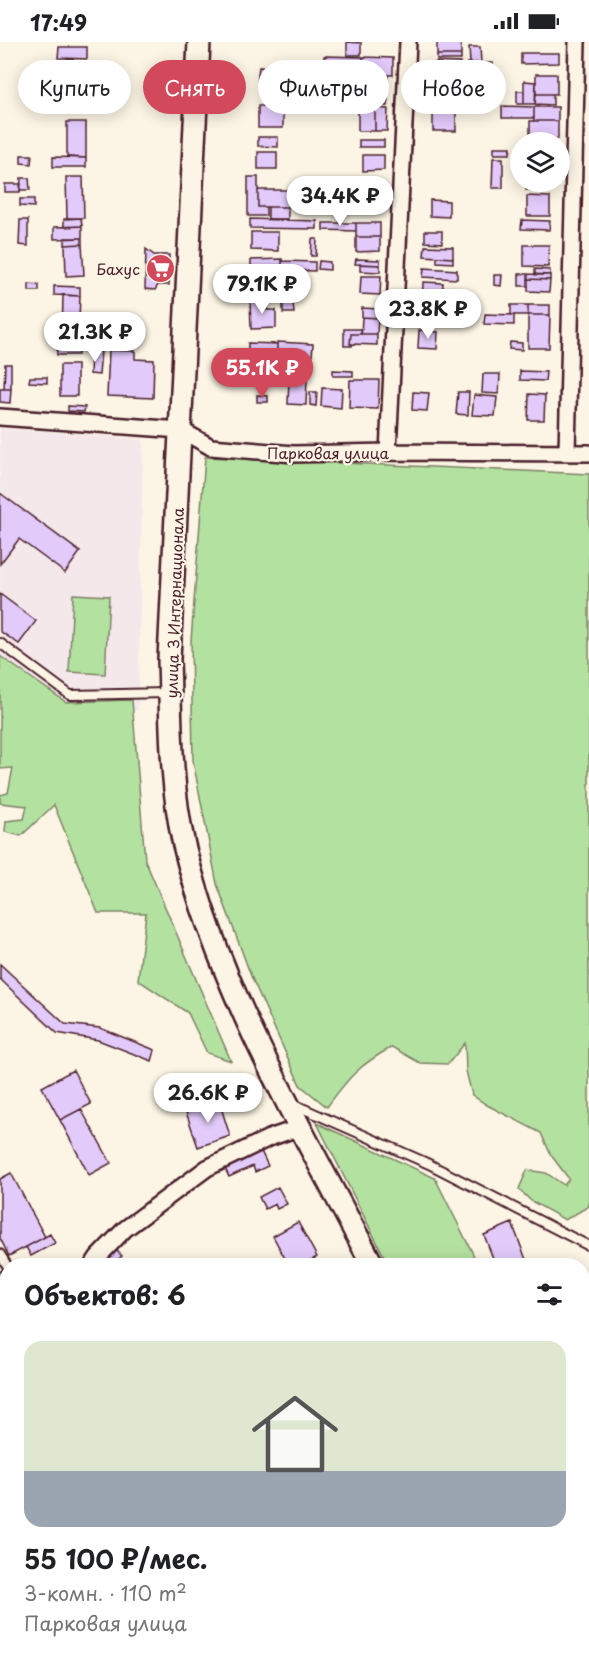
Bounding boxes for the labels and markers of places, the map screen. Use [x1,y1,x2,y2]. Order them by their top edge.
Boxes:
pin: 34.4K ₽ [285,176,395,227]
supermarket icon: Бахус [145,252,177,284]
place label: Бахус [96,257,140,280]
pin: 79.1K ₽ [207,264,317,315]
pin: 23.8K ₽ [373,289,483,340]
pin: 21.3K ₽ [40,312,150,363]
pin: 55.1K ₽ [207,348,317,399]
pin: 26.6K ₽ [153,1073,263,1124]

